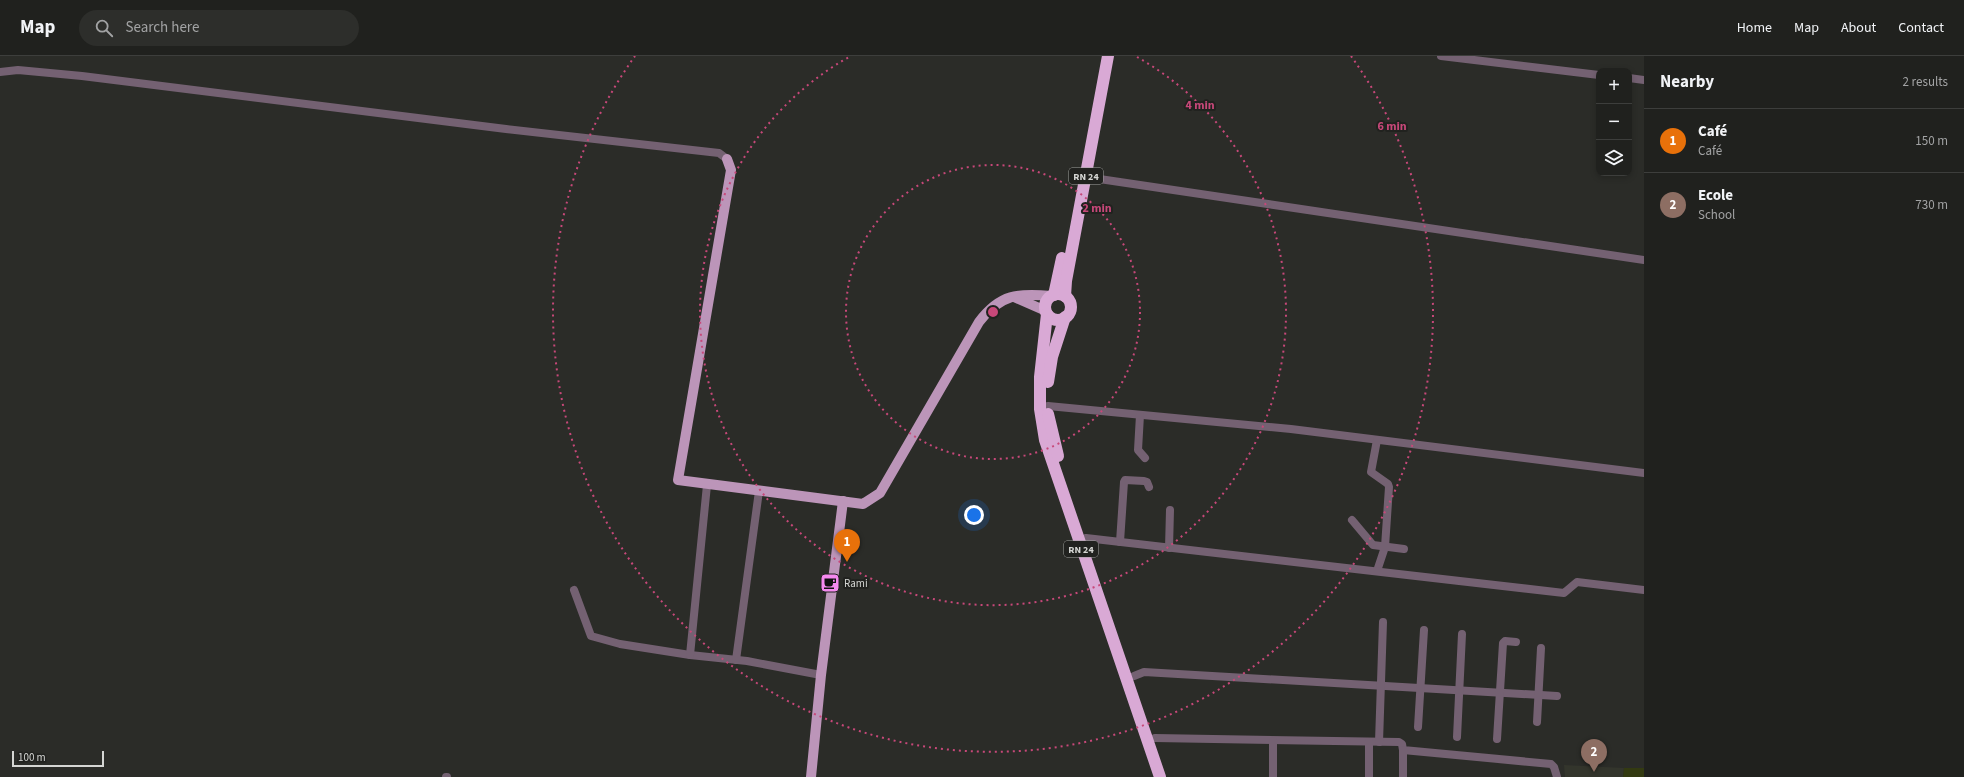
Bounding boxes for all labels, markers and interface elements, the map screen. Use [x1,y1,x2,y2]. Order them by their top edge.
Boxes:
search box [79,10,359,46]
text: Map [20,14,55,41]
icon: search [93,17,115,39]
text: Search here [125,17,199,38]
text: Home [1737,18,1772,38]
text: Map [1794,18,1819,38]
text: About [1841,18,1876,38]
text: Contact [1898,18,1944,38]
map controls [1596,68,1632,176]
button: + [1596,68,1632,104]
text: Nearby [1660,70,1714,94]
text: 2 results [1903,73,1948,91]
text: 4 min [1185,97,1215,114]
button: − [1596,104,1632,140]
text: 6 min [1377,118,1407,135]
text: Café [1698,121,1727,142]
text: 1 [1670,132,1676,150]
text: 150 m [1915,132,1948,150]
button: layers [1596,140,1632,176]
text: Café [1698,142,1722,160]
road number: RN 24 [1069,168,1103,184]
text: Ecole [1698,185,1733,206]
text: 2 [1670,196,1676,214]
text: 730 m [1915,196,1948,214]
text: 2 min [1082,200,1112,217]
text: School [1698,206,1735,224]
centre of rings [986,305,1000,319]
your location [964,505,984,525]
pin: 1 [834,529,860,562]
road number: RN 24 [1064,541,1098,557]
cafe icon: Rami [819,572,841,594]
place label: Rami [844,576,868,591]
pin: 2 [1581,739,1607,772]
scale bar [12,749,104,768]
text: 100 m [18,750,46,765]

